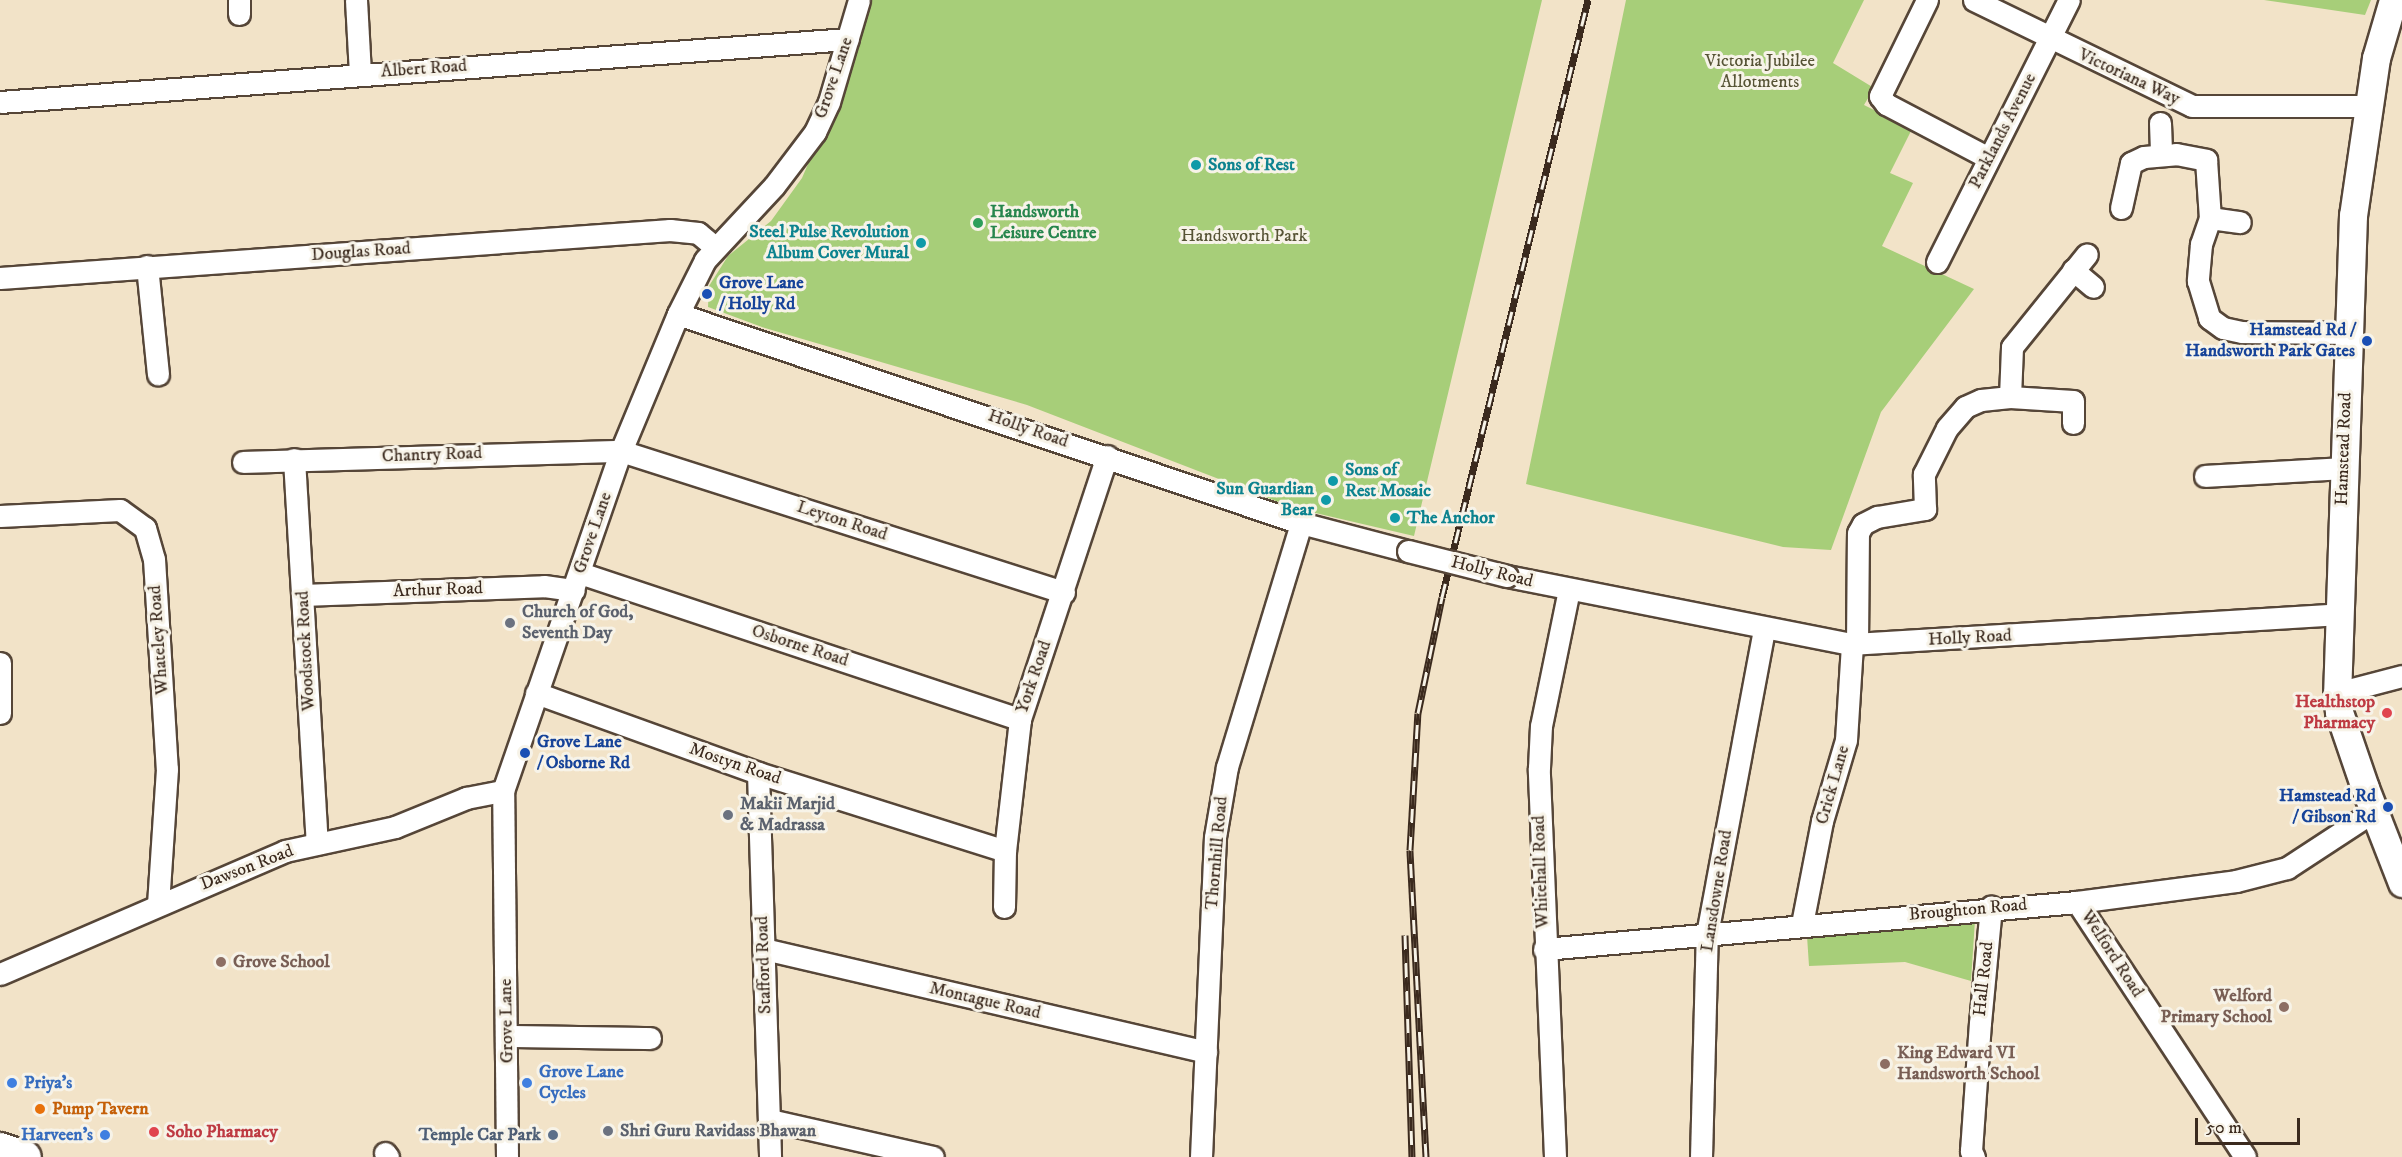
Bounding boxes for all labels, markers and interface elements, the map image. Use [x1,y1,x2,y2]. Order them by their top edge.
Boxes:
street label: Grove Lane [810,34,858,122]
street label: Victoriana Way [2075,44,2183,110]
park label: Victoria Jubilee Allotments [1705,51,1815,94]
street label: Albert Road [380,55,468,83]
street label: Parklands Avenue [1965,70,2041,192]
place label: Sons of Rest [1208,154,1295,176]
marker: Sons of Rest [1189,158,1203,172]
place label: Handsworth Leisure Centre [990,202,1096,244]
marker: Handsworth Leisure Centre [971,216,985,230]
place label: Steel Pulse Revolution Album Cover Mural [749,222,909,264]
park label: Handsworth Park [1181,225,1307,247]
marker: Steel Pulse Revolution Album Cover Mural [914,236,928,250]
street label: Douglas Road [310,238,412,266]
place label: Grove Lane / Holly Rd [719,273,804,316]
marker: Grove Lane / Holly Rd [700,287,714,301]
place label: Hamstead Rd / Handsworth Park Gates [2185,320,2355,362]
marker: Hamstead Rd / Handsworth Park Gates [2360,334,2374,348]
street label: Hamstead Road [2331,392,2357,506]
street label: Holly Road [985,405,1071,453]
street label: Chantry Road [381,442,483,468]
place label: Sons of Rest Mosaic [1345,460,1431,502]
marker: Sons of Rest Mosaic [1326,474,1340,488]
place label: Sun Guardian Bear [1216,479,1314,522]
street label: Grove Lane [569,489,617,577]
marker: Sun Guardian Bear [1319,493,1333,507]
street label: Leyton Road [794,496,890,546]
place label: The Anchor [1407,507,1495,529]
marker: The Anchor [1388,511,1402,525]
street label: Holly Road [1449,551,1535,593]
street label: Arthur Road [393,578,483,602]
street label: Whateley Road [144,584,174,696]
street label: Woodstock Road [292,590,320,712]
place label: Church of God, Seventh Day [522,602,633,644]
marker: Church of God, Seventh Day [503,616,517,630]
street label: Osborne Road [749,620,851,672]
street label: Holly Road [1928,625,2012,651]
street label: York Road [1011,638,1057,716]
place label: Healthstop Pharmacy [2295,692,2375,734]
marker: Healthstop Pharmacy [2380,706,2394,720]
place label: Grove Lane / Osborne Rd [537,732,630,774]
street label: Mostyn Road [686,738,784,790]
street label: Crick Lane [1811,743,1855,827]
marker: Grove Lane / Osborne Rd [518,746,532,760]
place label: Hamstead Rd / Gibson Rd [2279,786,2376,828]
place label: Makii Marjid & Madrassa [740,794,835,836]
street label: Thornhill Road [1201,795,1233,911]
marker: Hamstead Rd / Gibson Rd [2381,800,2395,814]
marker: Makii Marjid & Madrassa [721,808,735,822]
street label: Whitehall Road [1528,815,1554,929]
street label: Lansdowne Road [1697,828,1737,954]
street label: Dawson Road [197,840,297,896]
street label: Broughton Road [1908,894,2028,926]
street label: Welford Road [2076,906,2148,1002]
street label: Stafford Road [751,915,777,1015]
street label: Hall Road [1969,941,1999,1017]
place label: Grove School [233,951,330,973]
marker: Grove School [214,955,228,969]
street label: Grove Lane [495,978,519,1064]
street label: Montague Road [927,978,1043,1024]
place label: Welford Primary School [2161,986,2272,1028]
marker: Welford Primary School [2277,1000,2291,1014]
place label: King Edward VI Handsworth School [1897,1043,2039,1086]
marker: King Edward VI Handsworth School [1878,1057,1892,1071]
place label: Grove Lane Cycles [539,1062,624,1104]
place label: Priya's [24,1072,72,1094]
marker: Priya's [5,1076,19,1090]
marker: Grove Lane Cycles [520,1076,534,1090]
place label: Pump Tavern [52,1098,149,1120]
marker: Pump Tavern [33,1102,47,1116]
scale bar [2198,1106,2303,1144]
text: 50 m [2206,1117,2242,1139]
place label: Shri Guru Ravidass Bhawan [620,1120,816,1142]
place label: Soho Pharmacy [166,1121,278,1143]
place label: Harveen's [21,1124,93,1146]
place label: Temple Car Park [419,1124,541,1146]
marker: Shri Guru Ravidass Bhawan [601,1124,615,1138]
marker: Soho Pharmacy [147,1125,161,1139]
marker: Harveen's [98,1128,112,1142]
marker: Temple Car Park [546,1128,560,1142]

